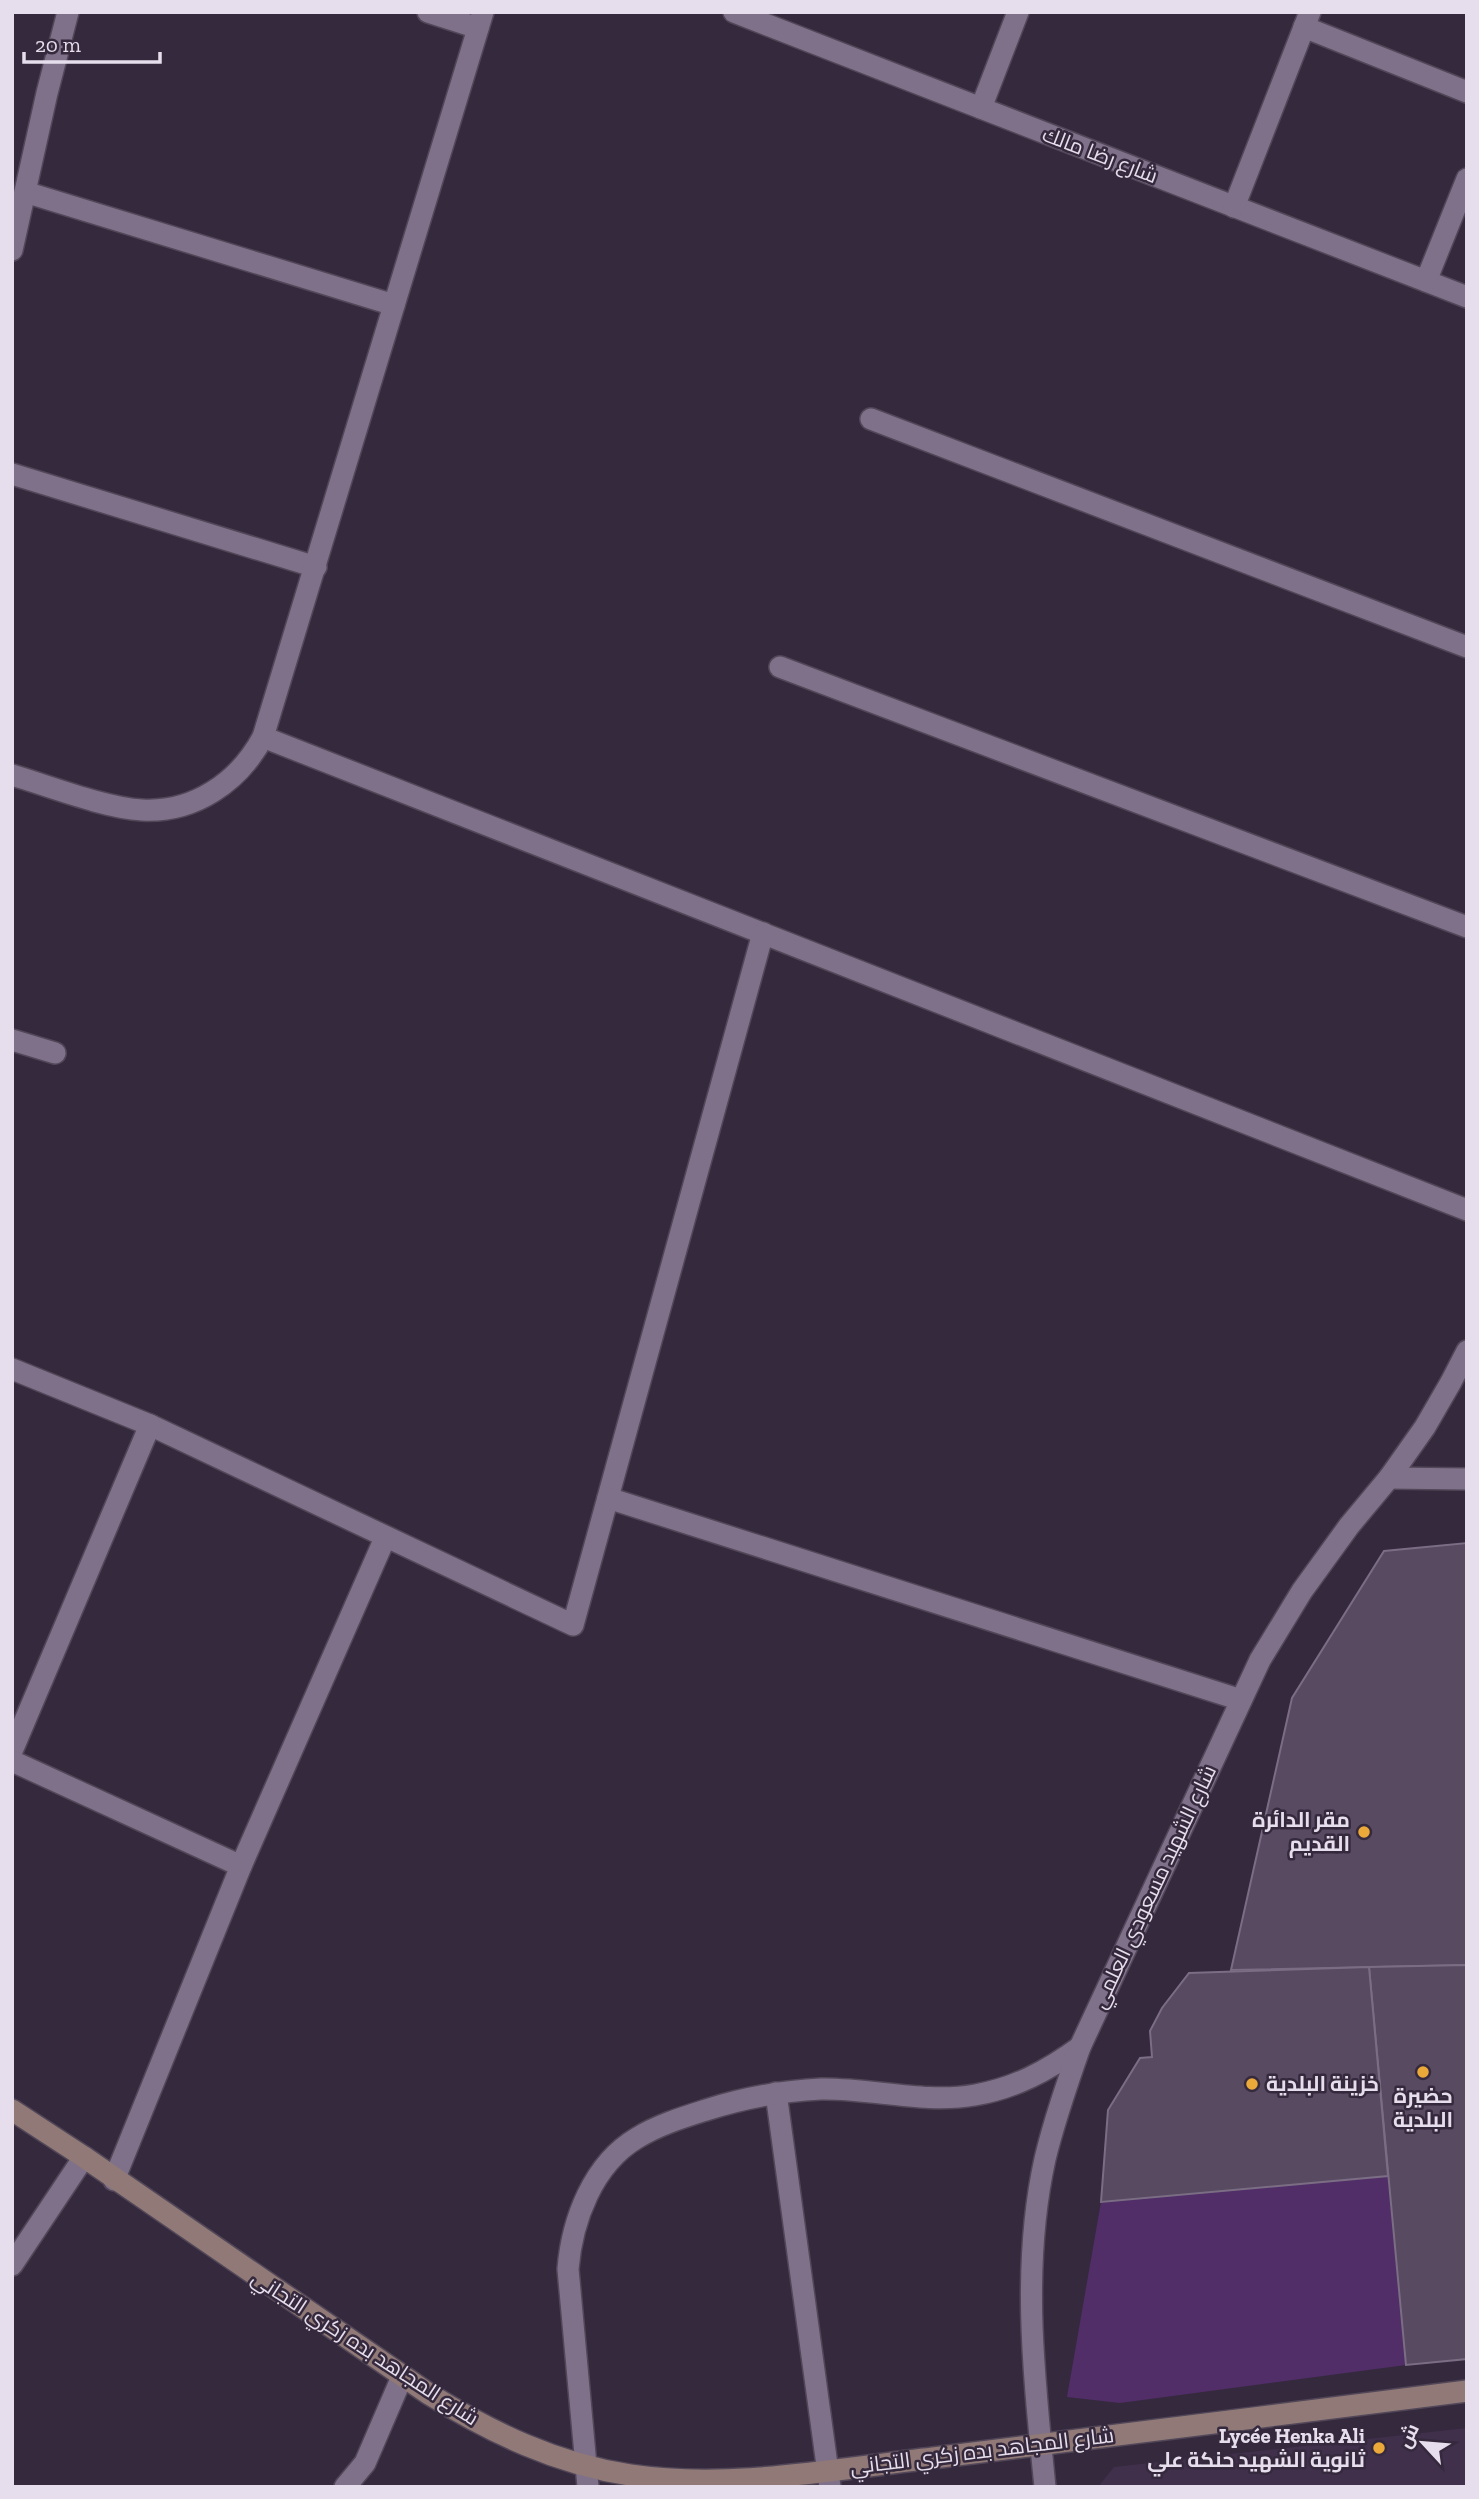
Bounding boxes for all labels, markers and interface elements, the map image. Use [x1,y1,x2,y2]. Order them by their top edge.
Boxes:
scale bar [24,21,161,65]
text: 20 m [35,32,81,57]
street label: شارع رضا مالك [1038,121,1161,190]
street label: شارع الشهيد مسعودي العلمي [1086,1761,1225,2014]
place label: مقر الدائرة القديم [1252,1807,1350,1858]
marker: مقر الدائرة القديم [1356,1824,1372,1840]
marker: حضيرة البلدية [1415,2064,1431,2080]
place label: خزينة البلدية [1266,2071,1379,2096]
marker: خزينة البلدية [1244,2076,1260,2092]
place label: حضيرة البلدية [1393,2083,1453,2132]
street label: شارع المجاهد بده زكري التجاني [245,2265,483,2434]
north arrow [1388,2408,1458,2478]
text: ش [1392,2420,1424,2452]
street label: شارع المجاهد بده زكري التجاني [849,2422,1116,2483]
place label: Lycée Henka Ali ثانوية الشهيد حنكة علي [1147,2423,1365,2477]
marker: Lycée Henka Ali ثانوية الشهيد حنكة علي [1371,2440,1387,2456]

